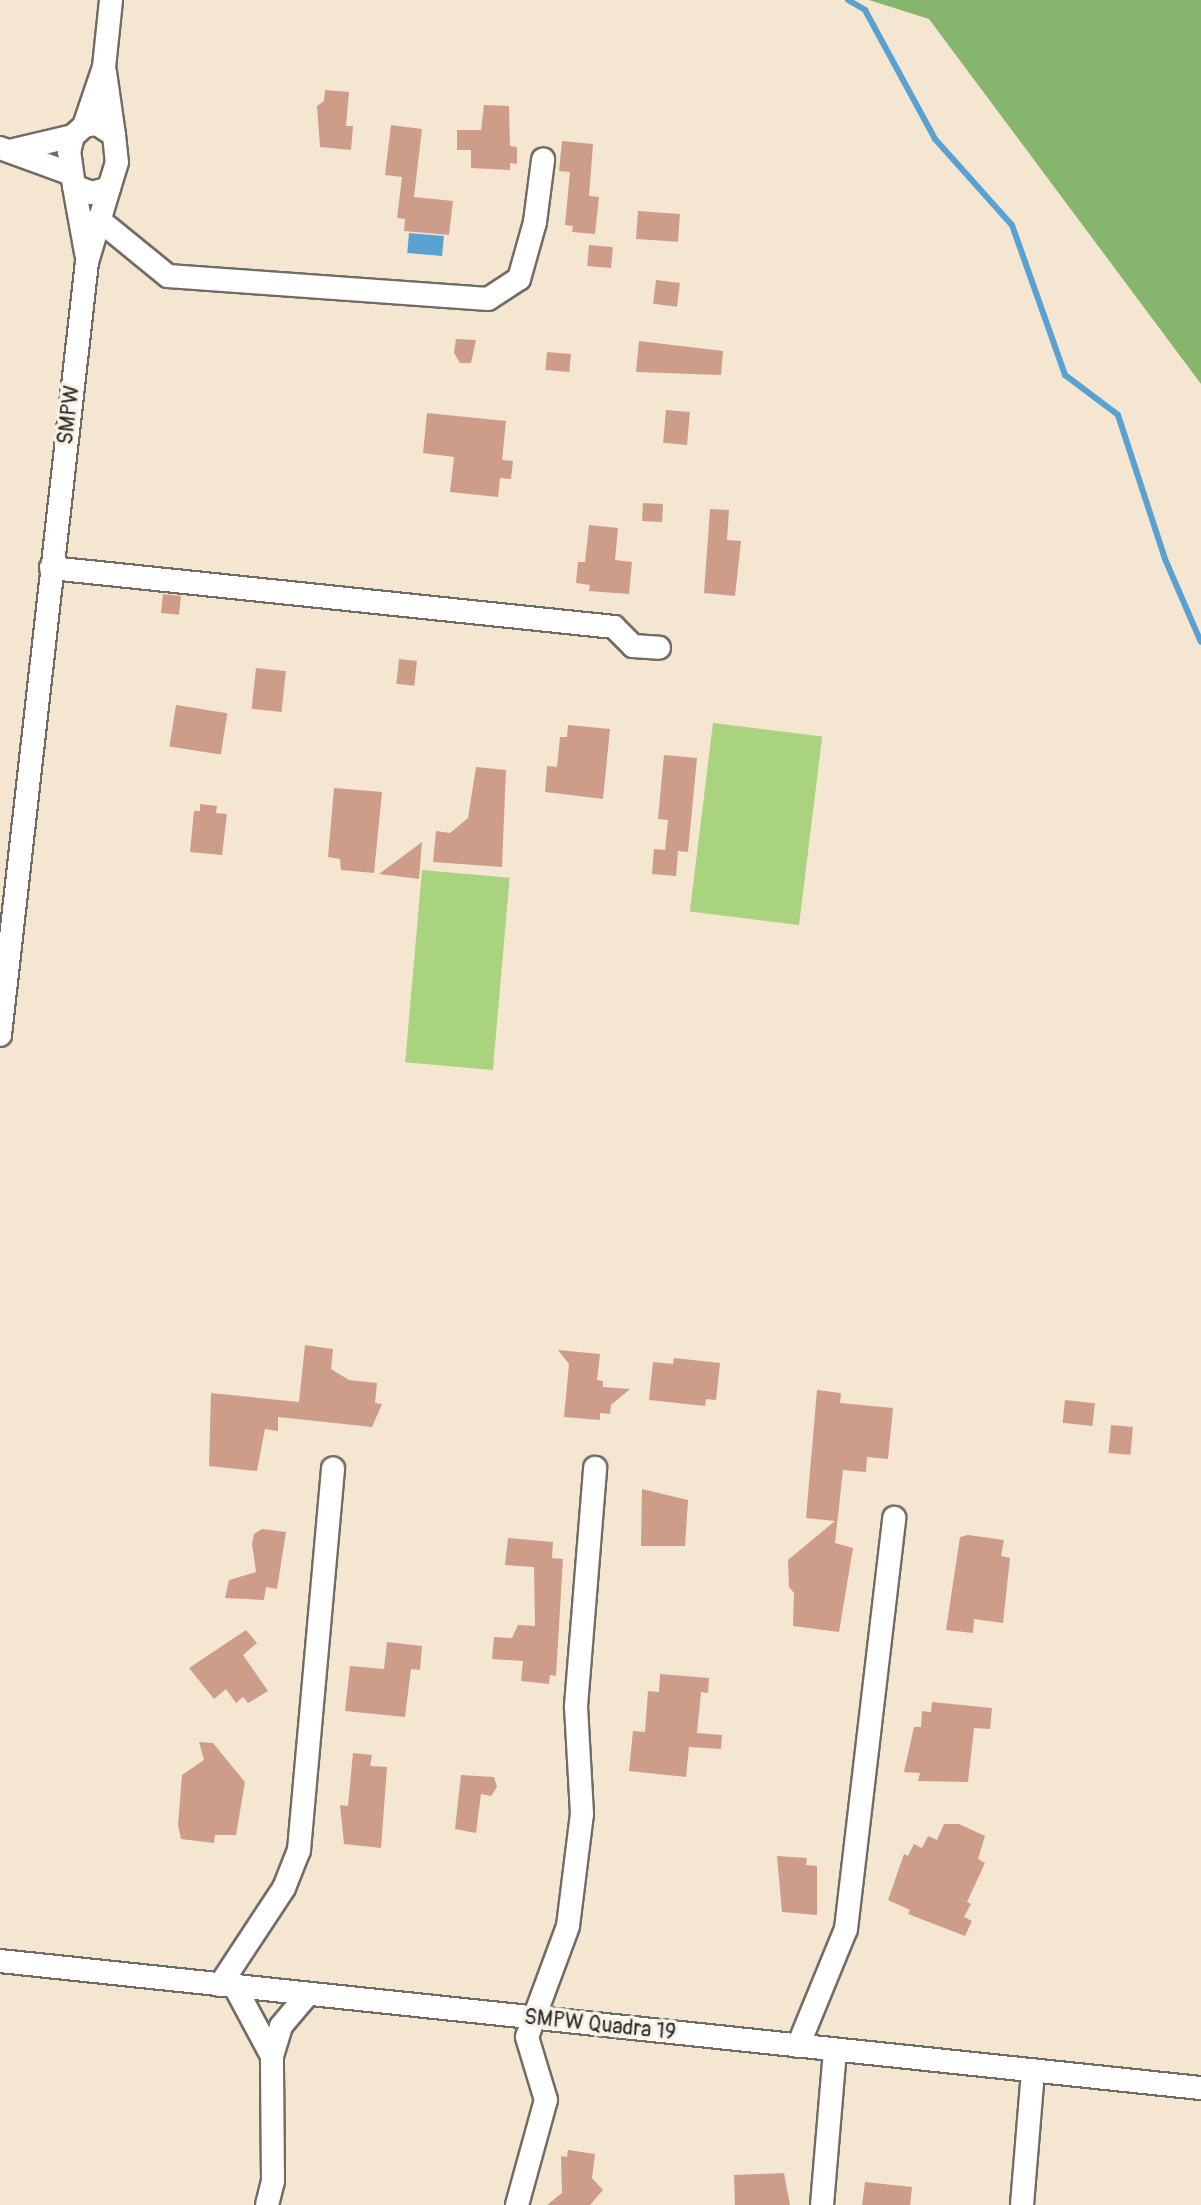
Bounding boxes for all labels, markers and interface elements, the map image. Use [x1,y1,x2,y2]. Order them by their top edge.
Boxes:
street label: SMPW [52,384,86,446]
street label: SMPW Quadra 19 [523,2004,677,2046]

